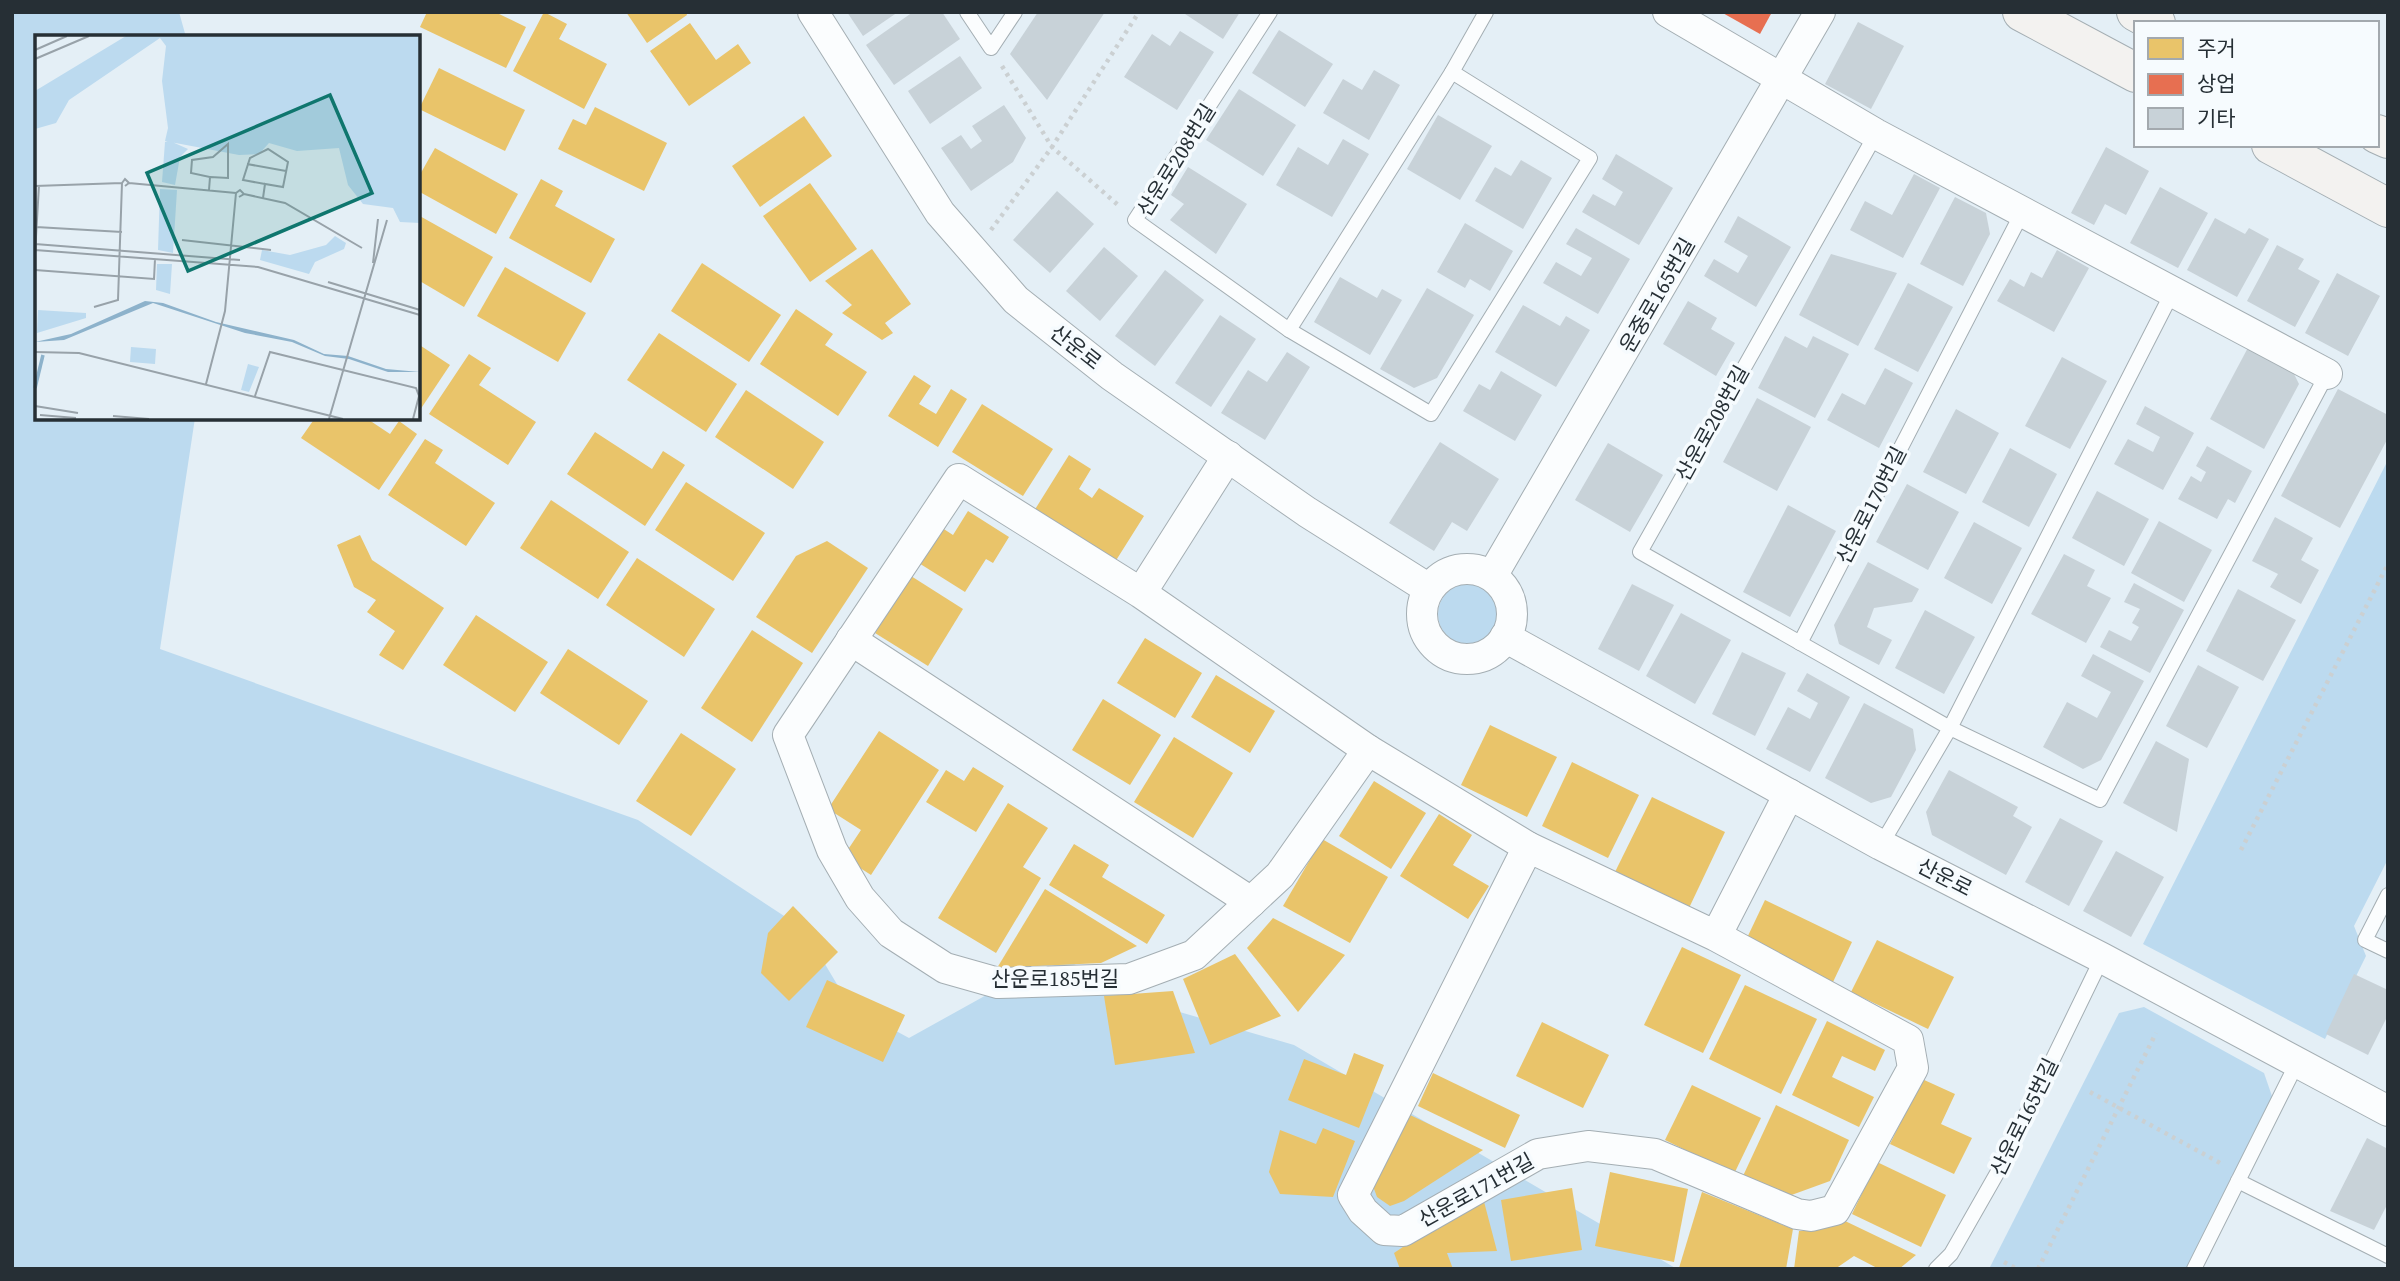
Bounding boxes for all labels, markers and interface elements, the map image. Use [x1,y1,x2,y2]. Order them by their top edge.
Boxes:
legend [2134,21,2379,147]
text: 주거 [2197,34,2236,63]
inset map [35,35,420,420]
text: 상업 [2197,69,2236,98]
street label: 산운로208번길 [1130,98,1222,222]
text: 기타 [2197,104,2236,133]
street label: 운중로165번길 [1612,232,1702,358]
street label: 산운로 [1044,318,1108,376]
street label: 산운로208번길 [1668,360,1756,486]
street label: 산운로170번길 [1829,441,1913,569]
street label: 산운로 [1913,851,1977,903]
street label: 산운로185번길 [991,964,1119,993]
street label: 산운로165번길 [1983,1053,2065,1181]
street label: 산운로171번길 [1413,1146,1539,1234]

